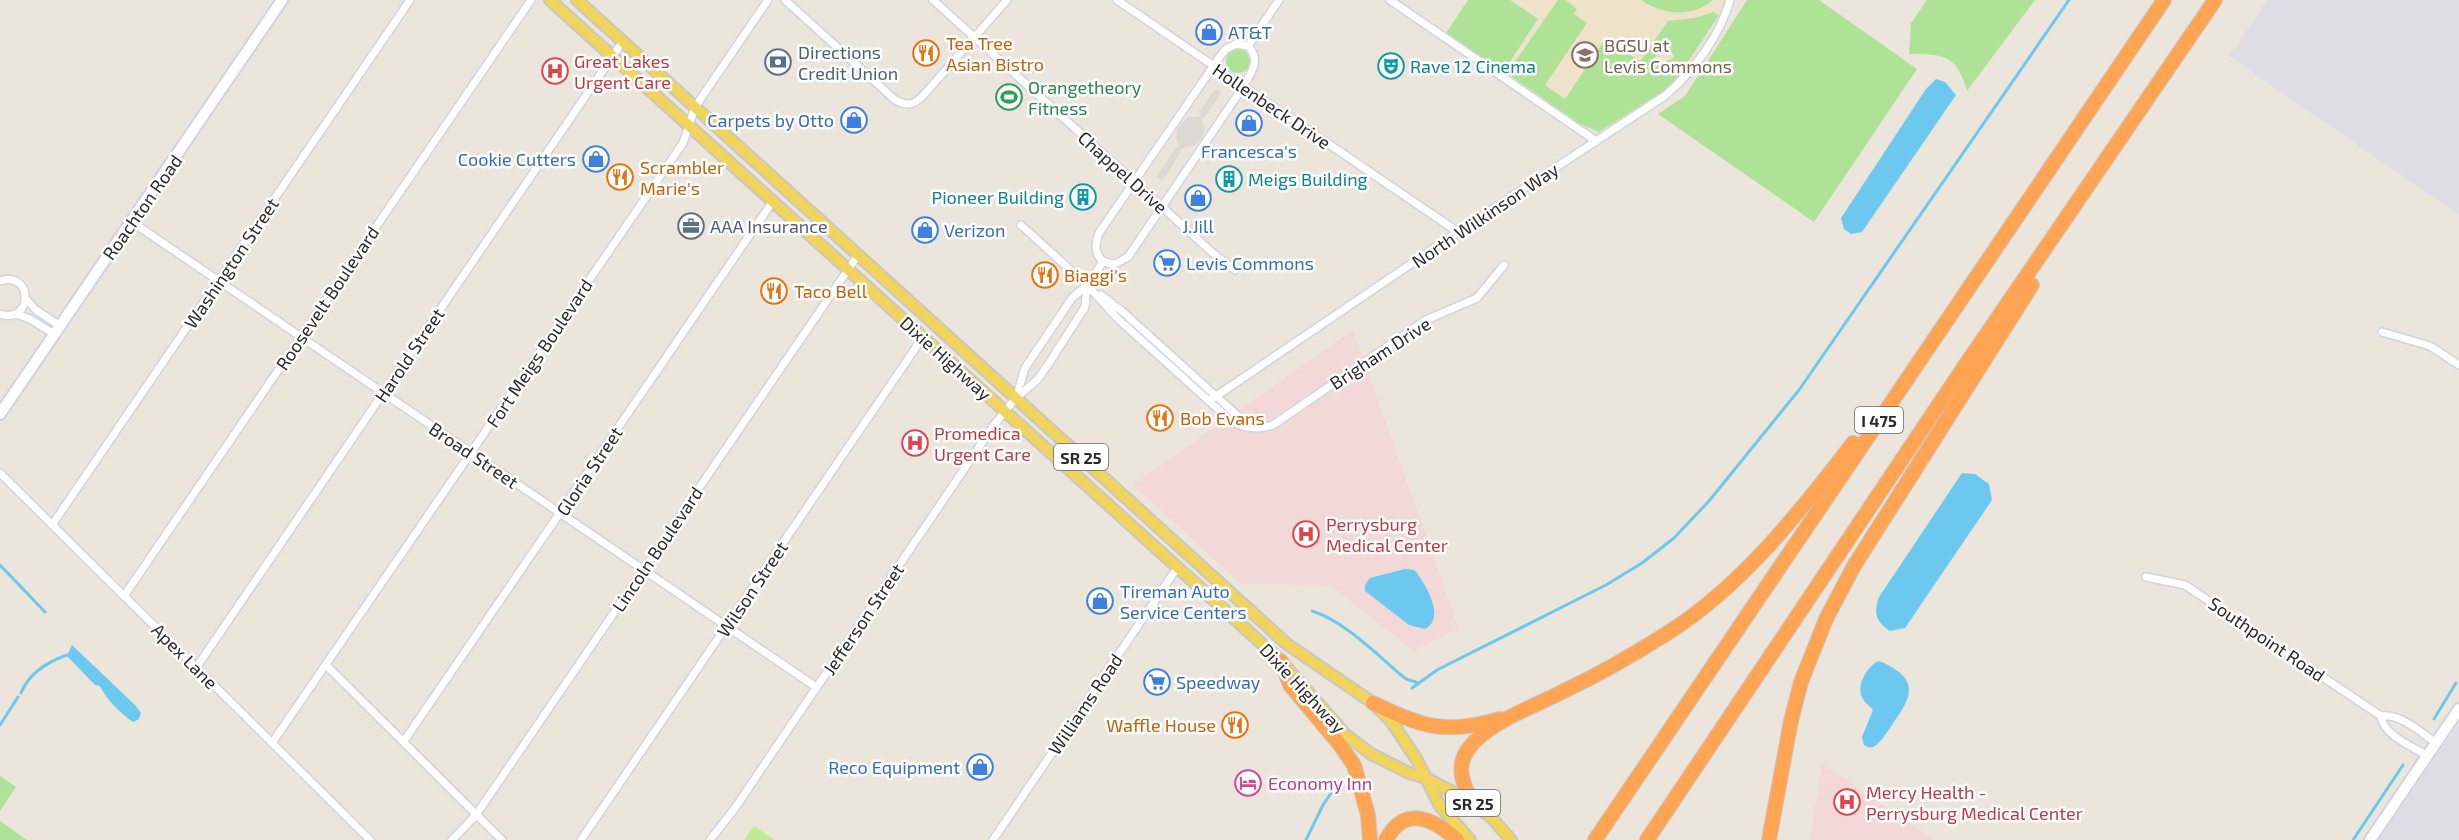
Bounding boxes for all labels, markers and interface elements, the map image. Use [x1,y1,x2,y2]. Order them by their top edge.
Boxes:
shop icon: AT&T [1194,17,1224,47]
place label: AT&T [1228,21,1272,43]
place label: Tea Tree Asian Bistro [946,32,1044,75]
place label: BGSU at Levis Commons [1604,34,1732,77]
restaurant icon: Tea Tree Asian Bistro [911,38,941,68]
school or university icon: BGSU at Levis Commons [1570,40,1600,70]
place label: Directions Credit Union [798,41,898,84]
bank icon: Directions Credit Union [763,47,793,77]
place label: Great Lakes Urgent Care [574,50,671,93]
theatre icon: Rave 12 Cinema [1376,51,1406,81]
place label: Rave 12 Cinema [1410,55,1536,77]
hospital icon: Great Lakes Urgent Care [540,56,570,86]
street label: Hollenbeck Drive [1209,58,1335,154]
place label: Orangetheory Fitness [1028,76,1142,119]
sports icon: Orangetheory Fitness [994,82,1024,112]
shop icon: Carpets by Otto [839,105,869,135]
shop icon: Francesca's [1234,108,1264,138]
place label: Carpets by Otto [707,109,834,131]
street label: Chappel Drive [1074,126,1172,218]
place label: Francesca's [1201,140,1297,162]
shop icon: Cookie Cutters [581,144,611,174]
place label: Cookie Cutters [458,148,576,170]
street label: Roachton Road [98,150,186,264]
place label: Scrambler Marie's [640,156,724,199]
street label: North Wilkinson Way [1408,158,1563,272]
restaurant icon: Scrambler Marie's [605,162,635,192]
building icon: Meigs Building [1214,164,1244,194]
place label: Meigs Building [1248,168,1368,190]
building icon: Pioneer Building [1068,182,1098,212]
shop icon: J.Jill [1183,183,1213,213]
place label: Pioneer Building [932,186,1064,208]
street label: Washington Street [179,193,283,333]
office icon: AAA Insurance [676,211,706,241]
place label: AAA Insurance [710,215,828,237]
shop icon: Verizon [910,215,940,245]
place label: J.Jill [1182,215,1214,237]
place label: Verizon [944,219,1005,241]
street label: Roosevelt Boulevard [271,222,383,374]
supermarket icon: Levis Commons [1152,248,1182,278]
place label: Levis Commons [1186,252,1314,274]
restaurant icon: Biaggi's [1030,260,1060,290]
place label: Biaggi's [1064,264,1127,286]
street label: Fort Meigs Boulevard [481,275,597,431]
restaurant icon: Taco Bell [759,276,789,306]
place label: Taco Bell [794,280,868,302]
street label: Harold Street [369,304,449,406]
street label: Dixie Highway [896,311,997,405]
street label: Brigham Drive [1325,312,1435,394]
restaurant icon: Bob Evans [1145,403,1175,433]
place label: Bob Evans [1180,407,1265,429]
road number: I 475 [1855,407,1903,433]
street label: Broad Street [425,417,523,493]
street label: Gloria Street [551,422,627,520]
place label: Promedica Urgent Care [934,422,1031,465]
hospital icon: Promedica Urgent Care [900,428,930,458]
road number: SR 25 [1054,444,1108,470]
street label: Lincoln Boulevard [607,482,707,616]
place label: Perrysburg Medical Center [1326,513,1448,556]
hospital icon: Perrysburg Medical Center [1291,519,1321,549]
street label: Wilson Street [712,537,792,641]
street label: Jefferson Street [818,559,908,679]
place label: Tireman Auto Service Centers [1120,580,1247,623]
shop icon: Tireman Auto Service Centers [1085,586,1115,616]
street label: Southpoint Road [2205,592,2329,686]
street label: Apex Lane [147,618,223,694]
street label: Dixie Highway [1256,638,1351,738]
street label: Williams Road [1043,649,1127,759]
supermarket icon: Speedway [1142,667,1172,697]
place label: Speedway [1176,671,1261,693]
restaurant icon: Waffle House [1220,710,1250,740]
place label: Waffle House [1106,714,1216,736]
shop icon: Reco Equipment [965,752,995,782]
place label: Reco Equipment [828,756,960,778]
hotel icon: Economy Inn [1233,768,1263,798]
place label: Economy Inn [1268,772,1372,794]
place label: Mercy Health - Perrysburg Medical Center [1866,781,2083,824]
hospital icon: Mercy Health - Perrysburg Medical Center [1832,787,1862,817]
road number: SR 25 [1446,790,1500,816]

